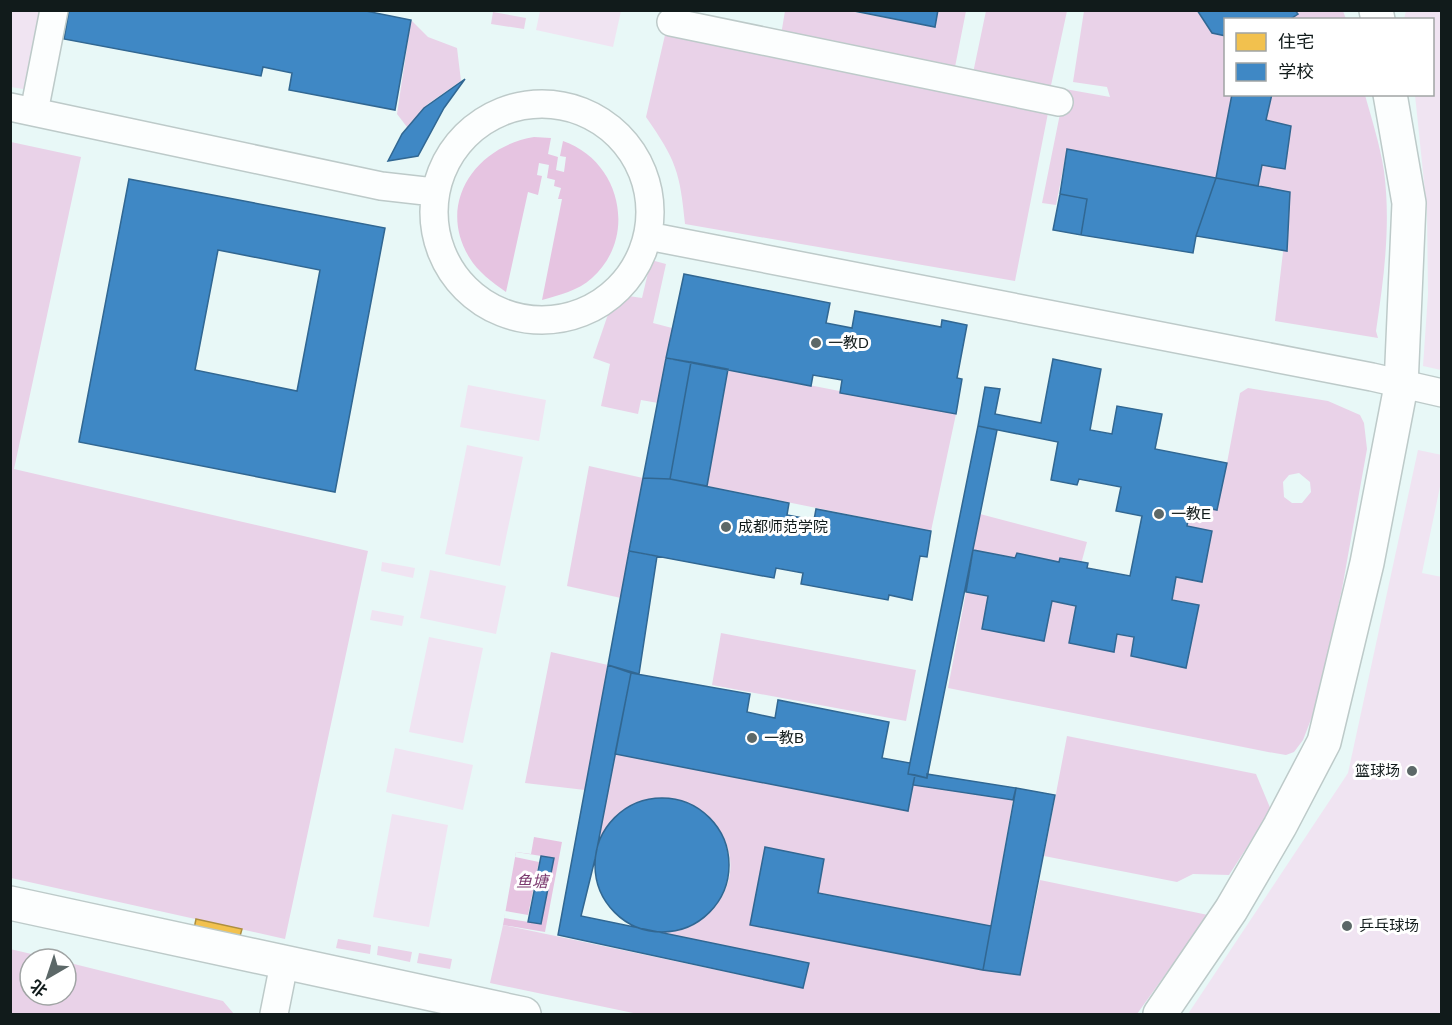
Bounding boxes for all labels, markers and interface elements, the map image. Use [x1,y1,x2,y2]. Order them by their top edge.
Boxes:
legend [1224,18,1434,96]
text: 住宅 [1278,32,1314,52]
text: 学校 [1278,62,1314,82]
place label: 一教D [828,334,869,351]
marker: 一教D [809,336,823,350]
place label: 一教E [1171,505,1211,522]
marker: 一教E [1152,507,1166,521]
place label: 成都师范学院 [738,518,828,535]
marker: 成都师范学院 [719,520,733,534]
place label: 一教B [764,729,804,746]
marker: 一教B [745,731,759,745]
place label: 篮球场 [1355,762,1400,779]
marker: 篮球场 [1405,764,1419,778]
water label: 鱼塘 [516,873,551,890]
place label: 乒乓球场 [1359,917,1419,934]
marker: 乒乓球场 [1340,919,1354,933]
north arrow [18,947,78,1007]
text: 北 [27,977,50,1000]

